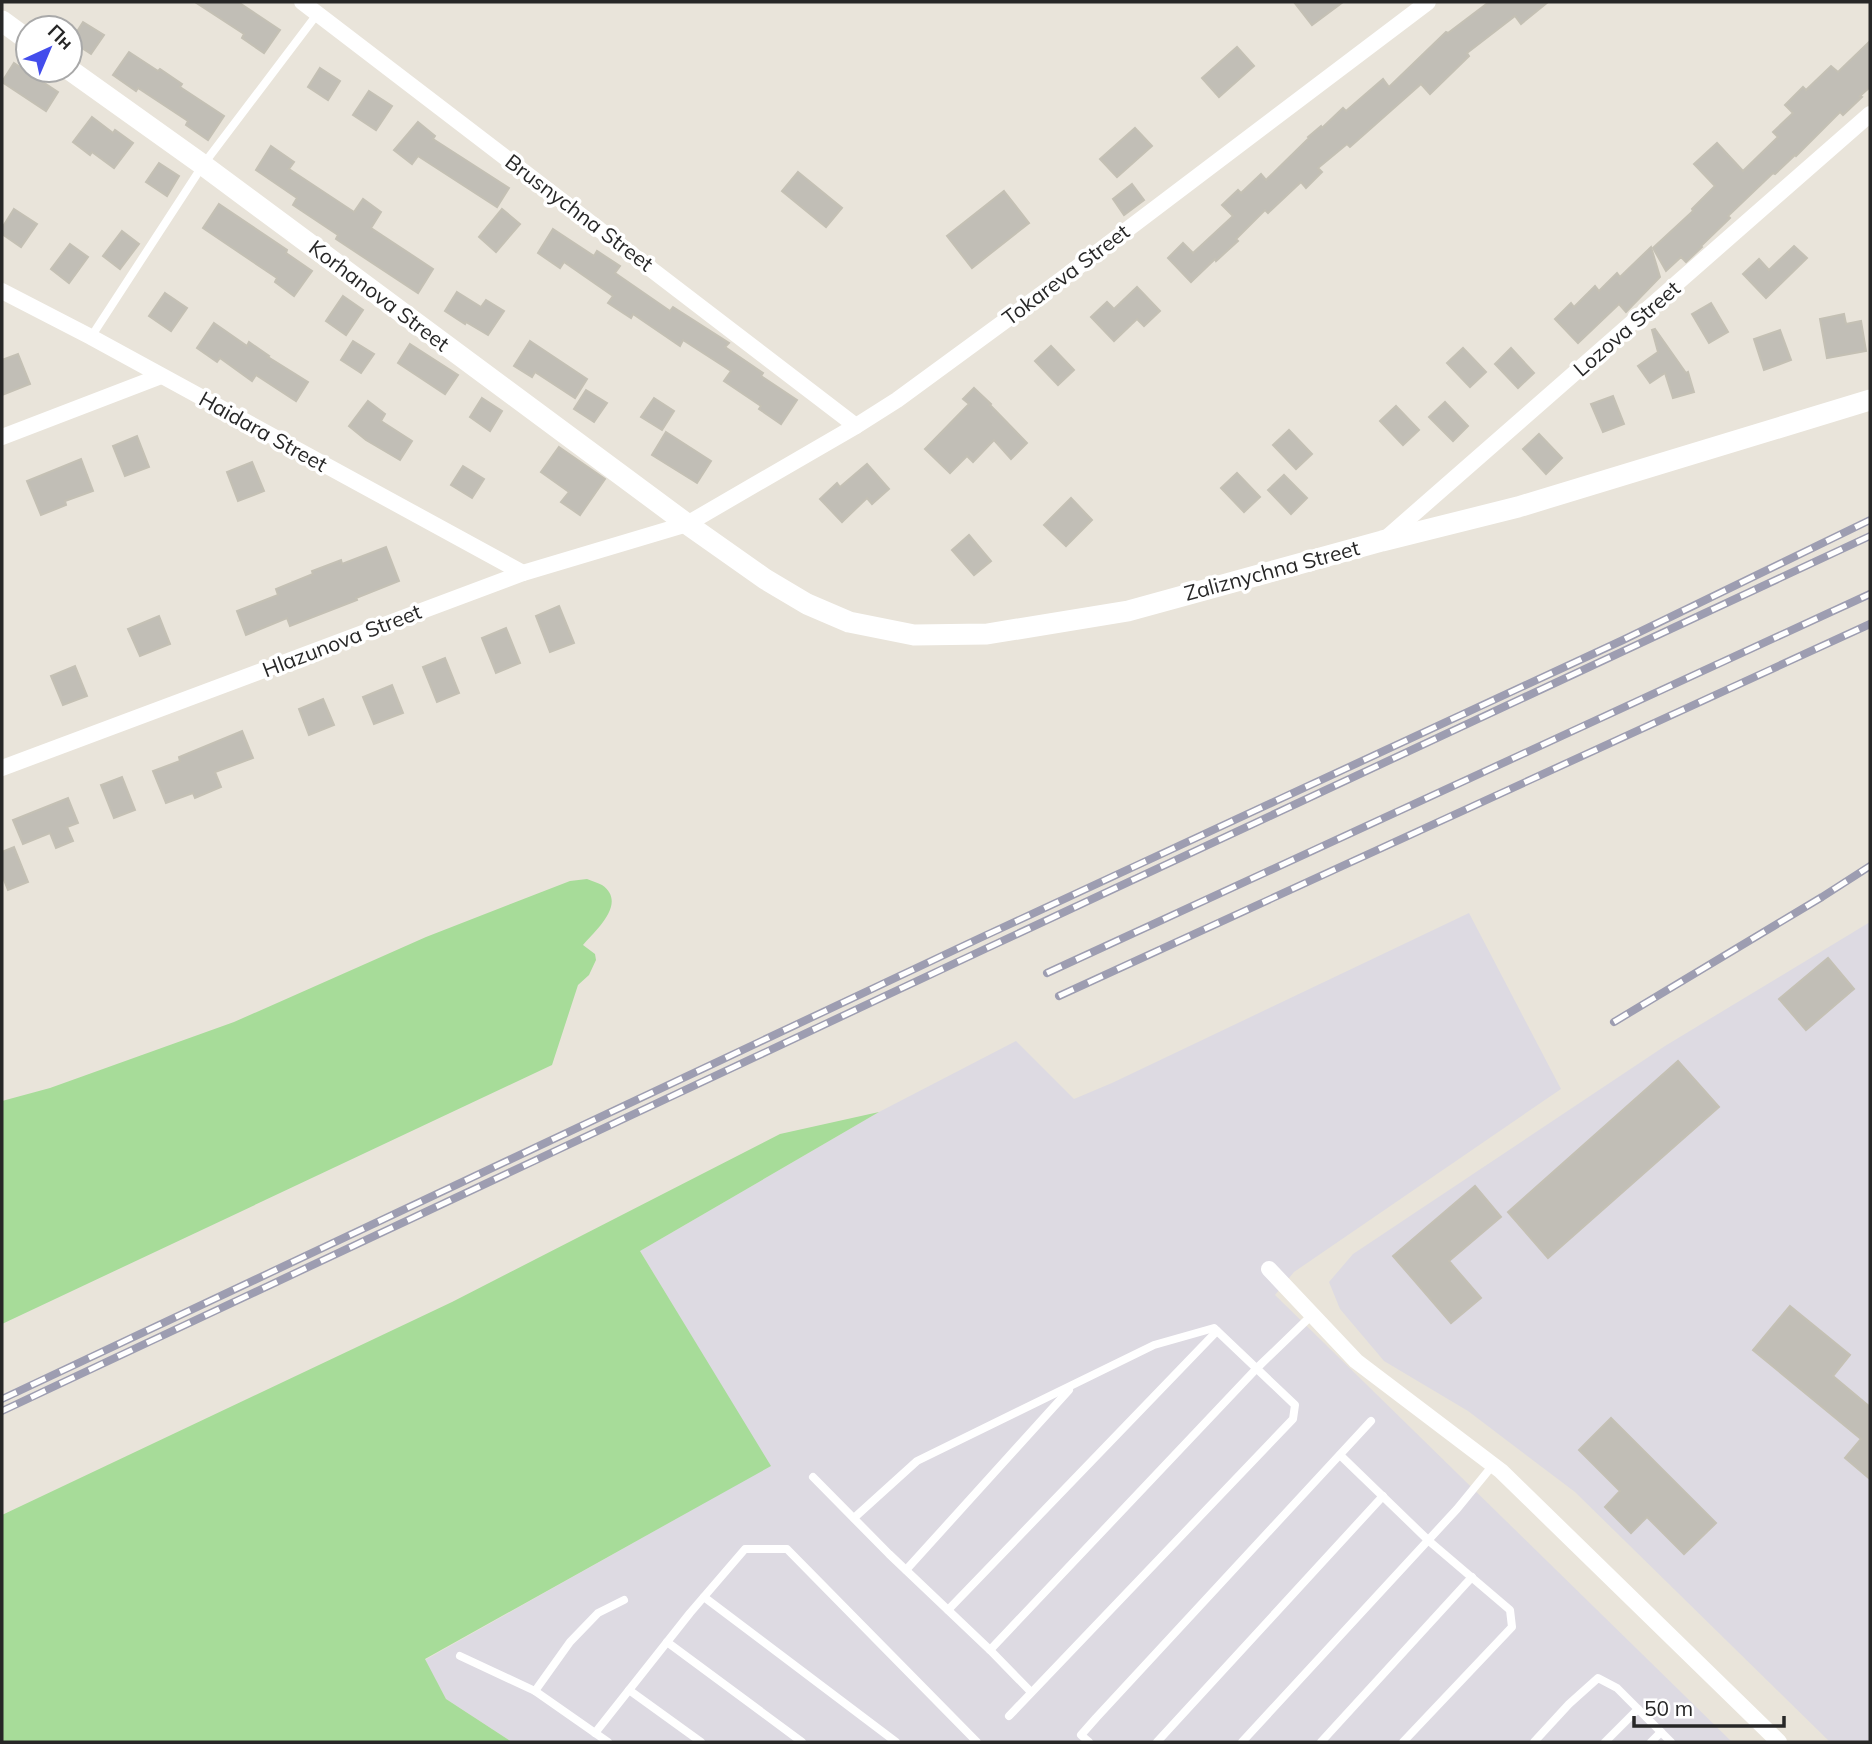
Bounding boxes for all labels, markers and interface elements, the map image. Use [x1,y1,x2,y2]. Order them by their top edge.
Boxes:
north arrow [14,14,84,84]
text: Пн [43,19,79,55]
street label: Brusnychna Street [500,148,659,276]
street label: Tokareva Street [997,218,1134,330]
street label: Korhanova Street [304,234,455,356]
street label: Lozova Street [1568,275,1685,382]
street label: Haidara Street [195,385,332,477]
street label: Zaliznychna Street [1181,534,1362,606]
street label: Hlazunova Street [259,598,425,682]
scale bar [1634,1684,1784,1728]
text: 50 m [1644,1695,1693,1721]

